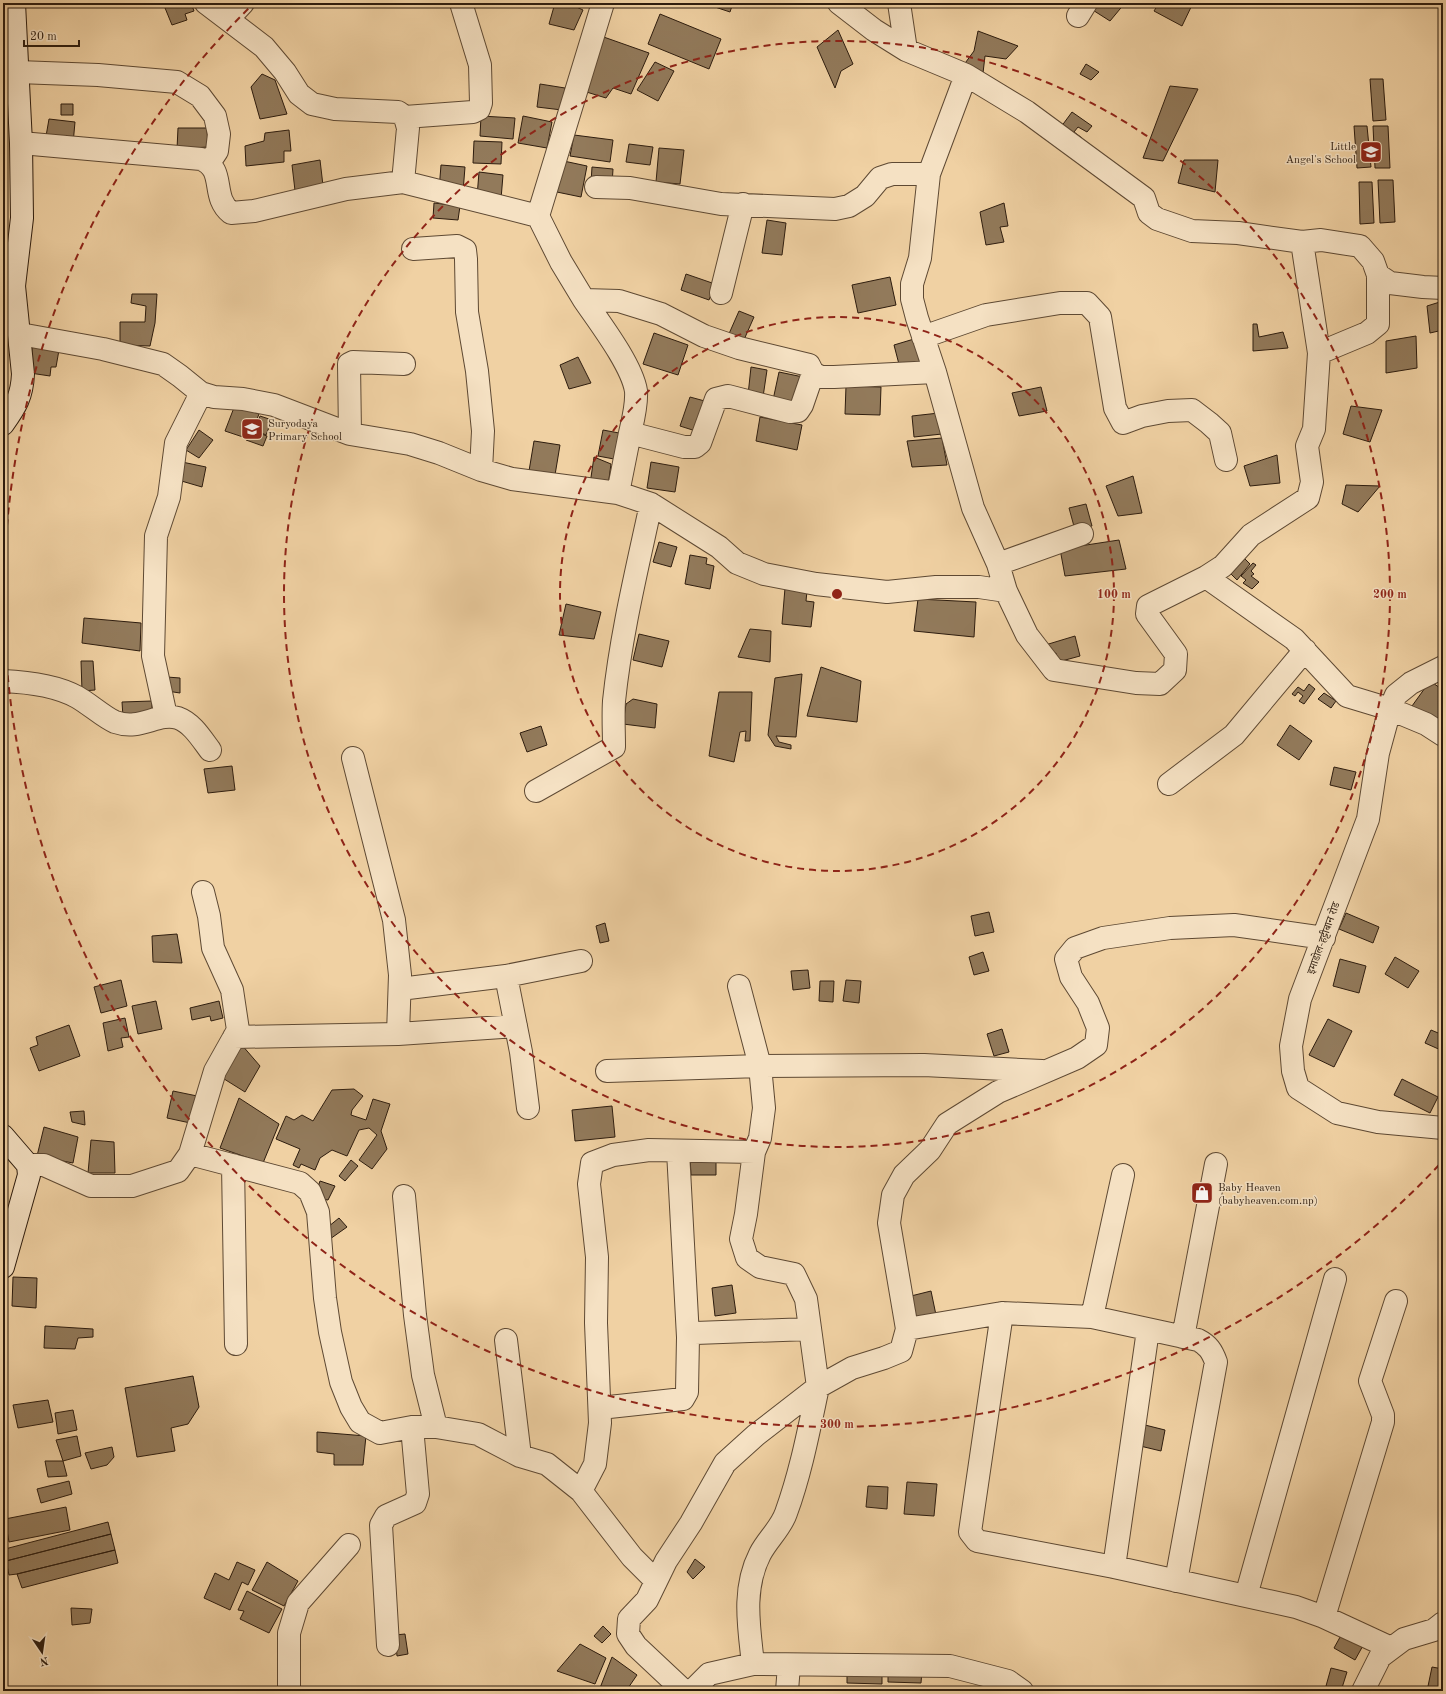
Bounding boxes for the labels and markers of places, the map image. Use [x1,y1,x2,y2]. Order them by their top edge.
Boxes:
school or university icon: Little Angel's School [1358,139,1384,165]
place label: Little Angel's School [1286,142,1356,166]
school or university icon: Suryodaya Primary School [239,416,265,442]
place label: Suryodaya Primary School [268,419,342,443]
centre of rings [830,587,844,601]
shop icon: Baby Heaven (babyheaven.com.np) [1189,1180,1215,1206]
place label: Baby Heaven (babyheaven.com.np) [1218,1183,1318,1207]

